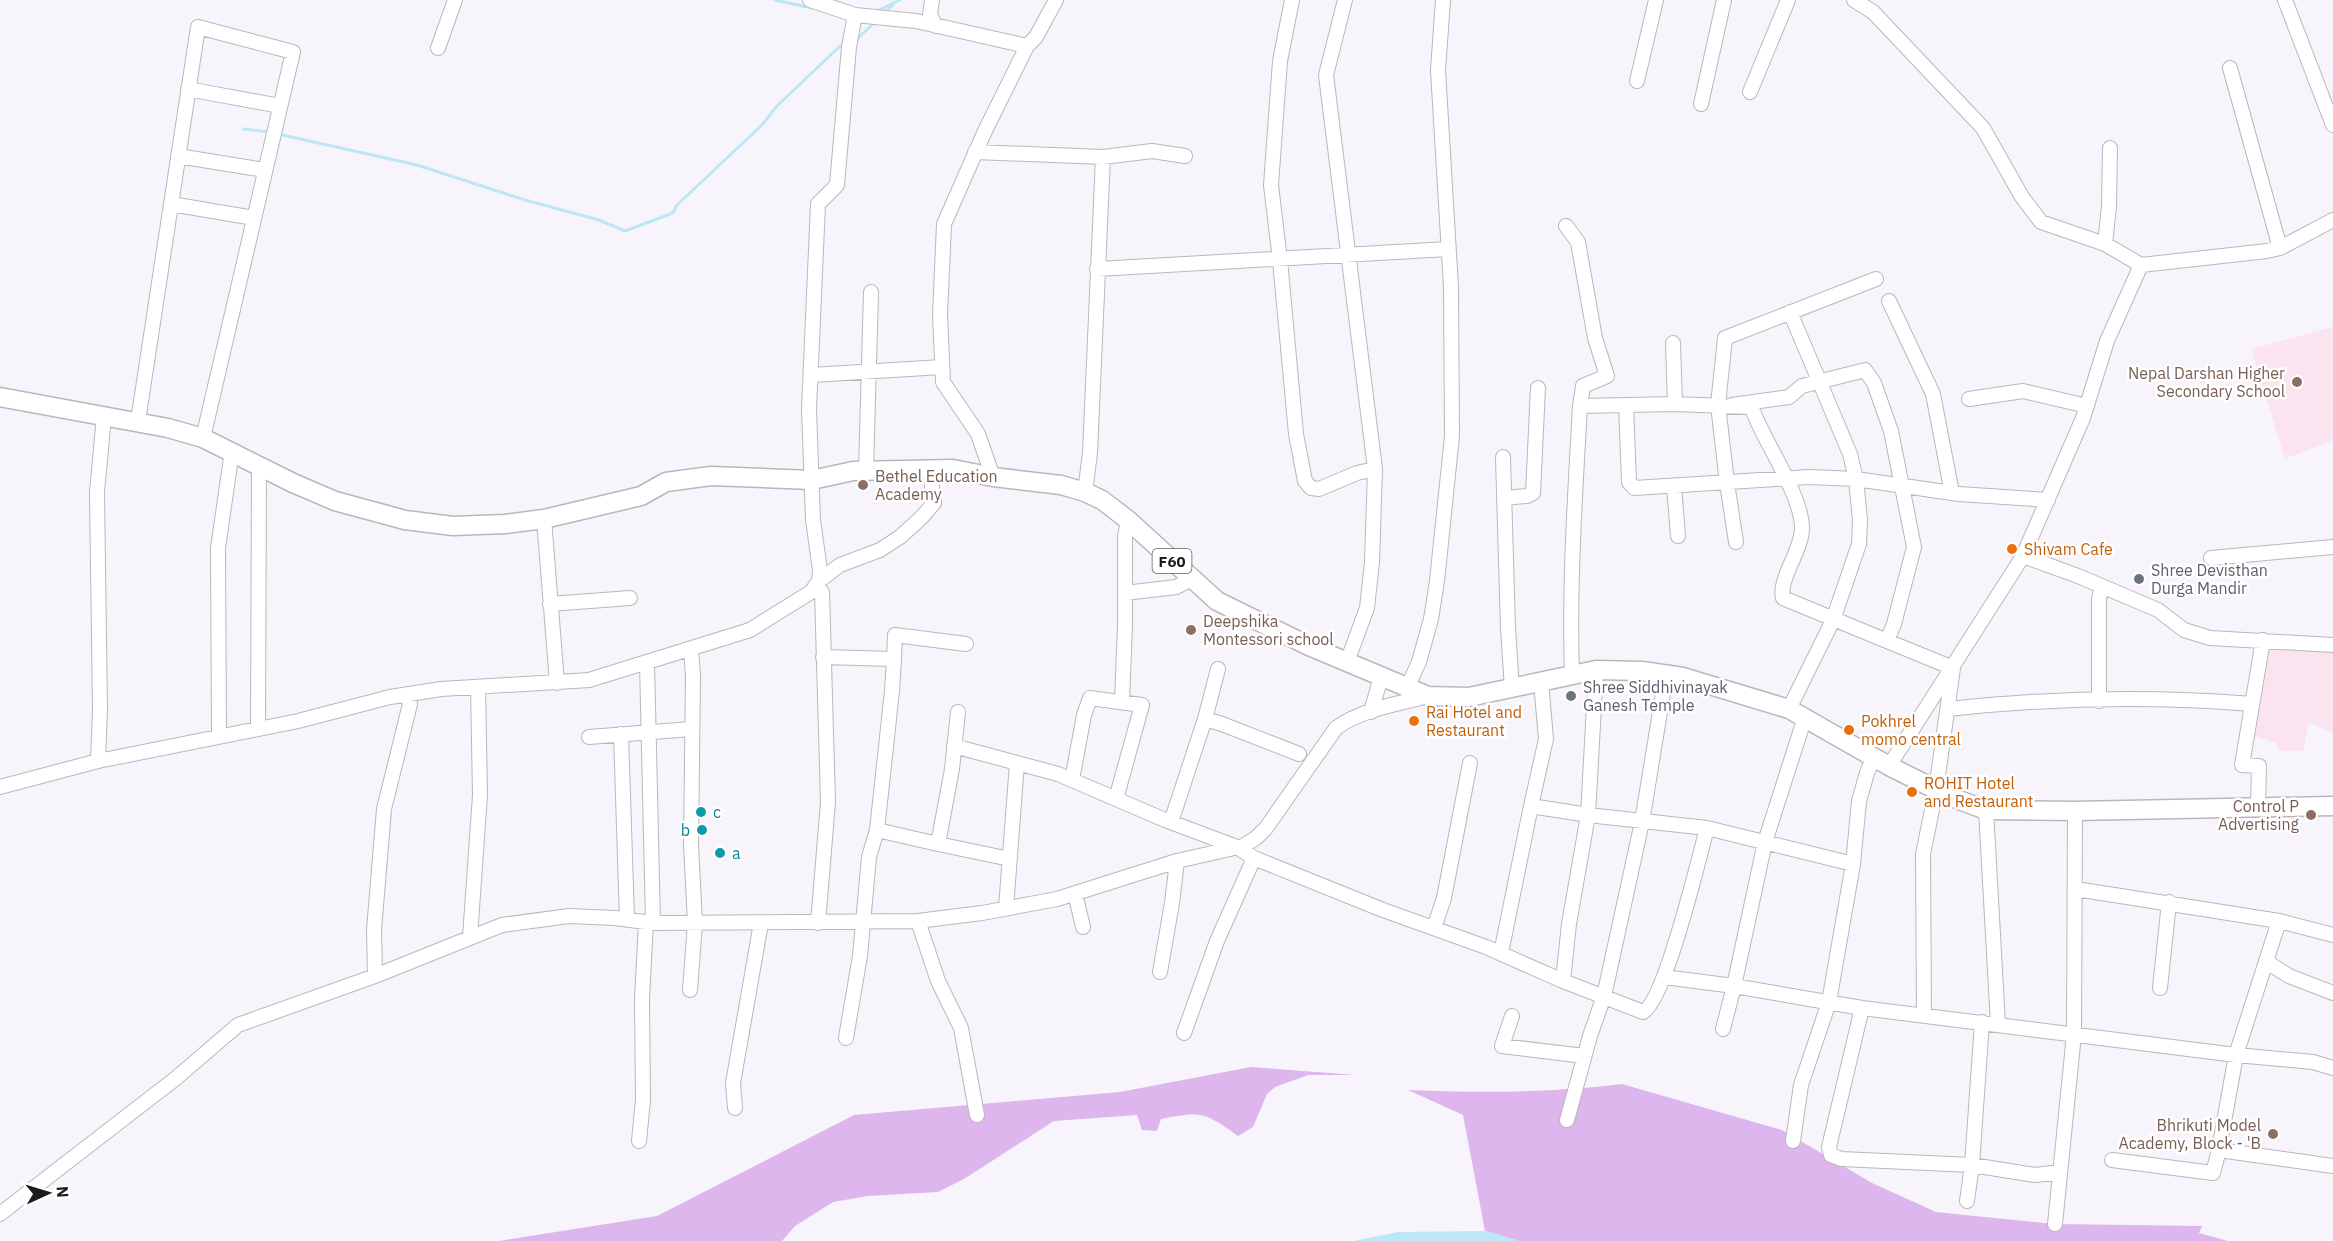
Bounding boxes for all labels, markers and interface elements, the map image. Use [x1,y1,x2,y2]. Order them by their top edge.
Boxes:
place label: Nepal Darshan Higher Secondary School [2128,363,2285,401]
marker: Nepal Darshan Higher Secondary School [2290,375,2304,389]
place label: Bethel Education Academy [875,466,998,504]
marker: Bethel Education Academy [856,478,870,492]
place label: Shivam Cafe [2024,539,2113,559]
marker: Shivam Cafe [2005,542,2019,556]
road number: F60 [1152,549,1192,573]
place label: Shree Devisthan Durga Mandir [2151,560,2268,598]
marker: Shree Devisthan Durga Mandir [2132,572,2146,586]
place label: Deepshika Montessori school [1203,611,1334,649]
marker: Deepshika Montessori school [1184,623,1198,637]
place label: Shree Siddhivinayak Ganesh Temple [1583,677,1728,715]
marker: Shree Siddhivinayak Ganesh Temple [1564,689,1578,703]
place label: Rai Hotel and Restaurant [1426,702,1522,740]
place label: Pokhrel momo central [1861,711,1961,749]
marker: Rai Hotel and Restaurant [1407,714,1421,728]
marker: Pokhrel momo central [1842,723,1856,737]
place label: ROHIT Hotel and Restaurant [1924,773,2033,811]
marker: ROHIT Hotel and Restaurant [1905,785,1919,799]
place label: Control P Advertising [2218,796,2300,834]
place label: c [713,802,721,822]
marker: c [694,805,708,819]
marker: Control P Advertising [2304,808,2318,822]
place label: b [681,820,690,840]
marker: b [695,823,709,837]
place label: a [732,843,741,863]
marker: a [713,846,727,860]
place label: Bhrikuti Model Academy, Block - 'B [2119,1115,2261,1153]
marker: Bhrikuti Model Academy, Block - 'B [2266,1127,2280,1141]
north arrow [18,1163,78,1223]
text: N [53,1185,73,1198]

